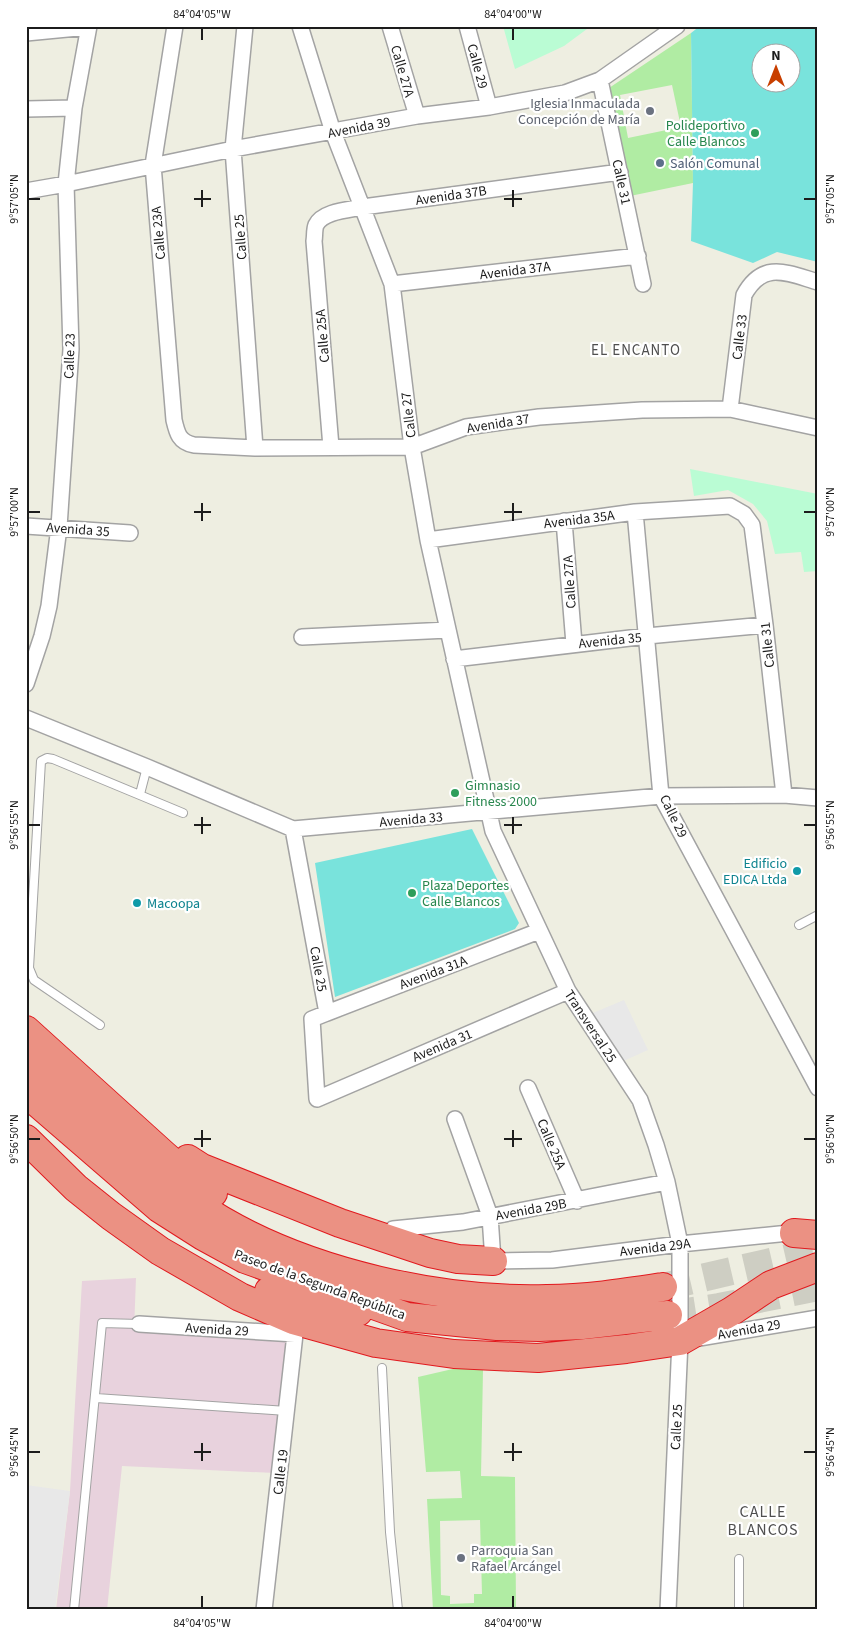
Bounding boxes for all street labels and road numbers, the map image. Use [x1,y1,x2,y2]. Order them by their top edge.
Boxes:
street label: Calle 29 [461,42,493,91]
street label: Calle 27A [385,43,419,100]
street label: Avenida 39 [326,112,392,144]
street label: Calle 31 [606,158,636,207]
street label: Avenida 37B [414,181,488,211]
street label: Calle 23A [147,205,171,260]
street label: Calle 25 [229,213,253,261]
street label: Avenida 37A [479,257,552,285]
street label: Calle 25A [311,308,335,363]
street label: Calle 33 [727,313,753,361]
street label: Calle 23 [59,333,81,379]
street label: Calle 27 [396,391,422,439]
street label: Avenida 37 [465,409,531,439]
street label: Avenida 35A [543,506,616,534]
street label: Avenida 35 [46,518,110,542]
street label: Calle 27A [558,554,582,609]
street label: Calle 31 [756,621,780,669]
street label: Avenida 35 [577,628,643,654]
street label: Calle 29 [654,791,692,841]
street label: Avenida 33 [379,807,444,833]
street label: Calle 25 [304,945,332,994]
street label: Avenida 31A [397,951,471,995]
street label: Transversal 25 [559,986,621,1067]
street label: Avenida 31 [409,1024,476,1068]
street label: Calle 25A [531,1116,571,1173]
street label: Avenida 29B [494,1194,568,1226]
street label: Avenida 29A [619,1234,692,1262]
street label: Paseo de la Segunda República [231,1245,408,1325]
street label: Avenida 29 [716,1315,782,1345]
street label: Avenida 29 [185,1318,249,1342]
street label: Calle 25 [666,1404,688,1450]
street label: Calle 19 [268,1448,294,1496]

